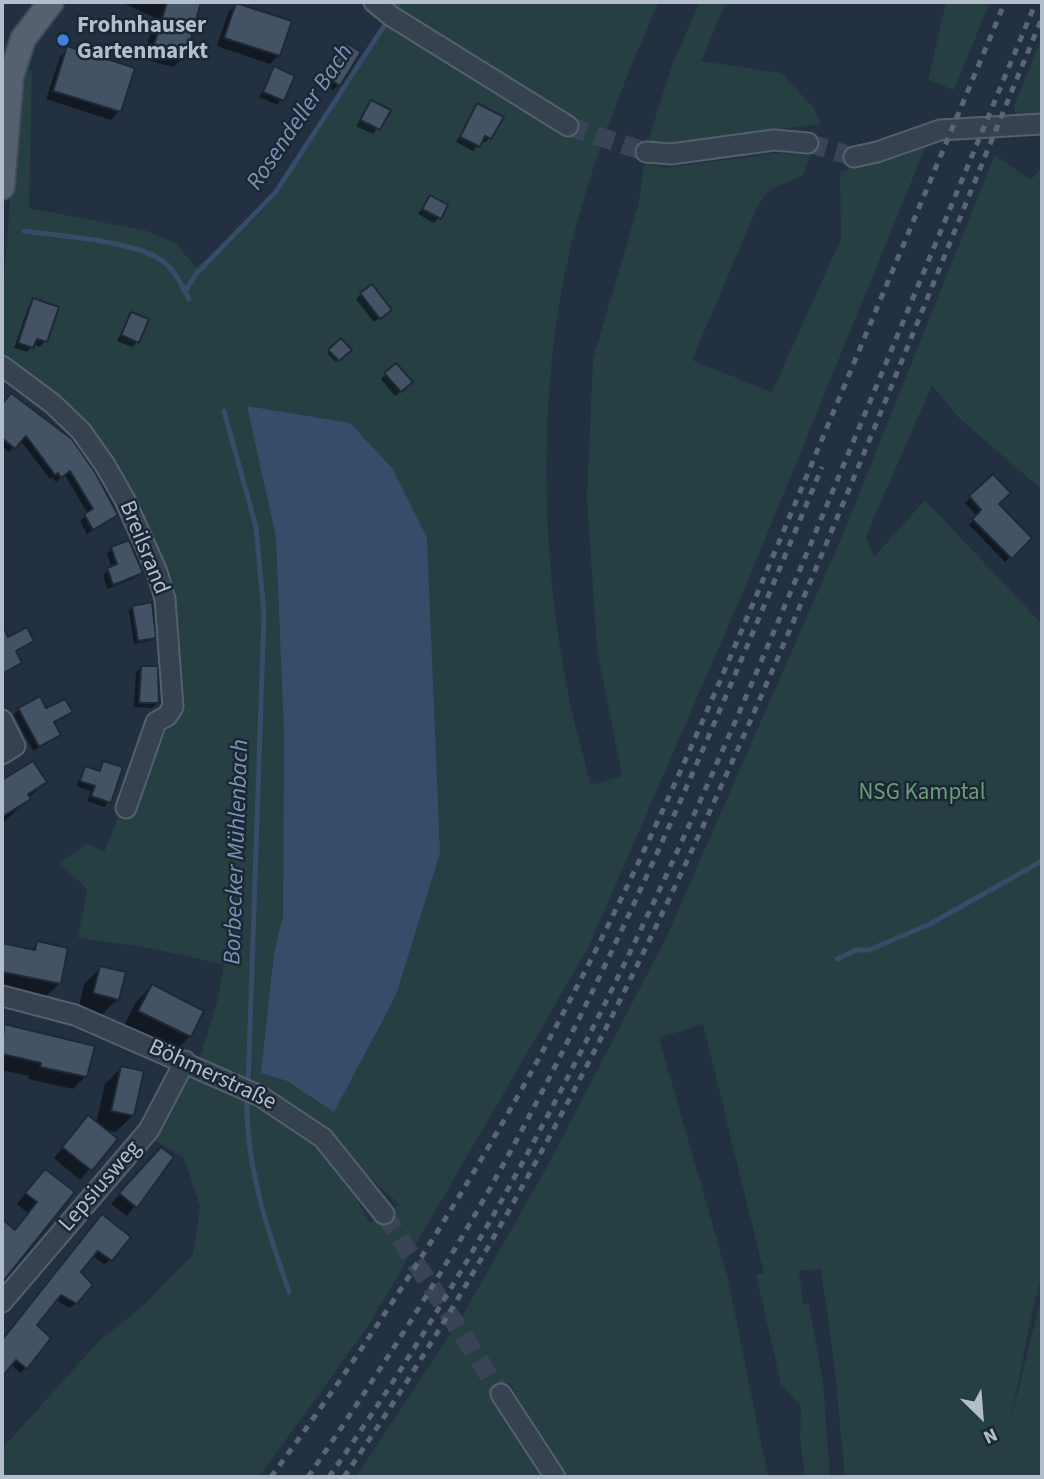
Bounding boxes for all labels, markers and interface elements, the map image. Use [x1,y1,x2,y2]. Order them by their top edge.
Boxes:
place label: Frohnhauser Gartenmarkt [77,13,208,67]
marker: Frohnhauser Gartenmarkt [55,32,71,48]
water label: Rosendeller Bach [242,40,360,196]
street label: Breilsrand [112,497,174,599]
water label: Borbecker Mühlenbach [220,739,256,965]
park label: NSG Kamptal [858,780,986,808]
street label: Böhmerstraße [144,1034,280,1118]
street label: Lepsiusweg [54,1136,148,1238]
north arrow [946,1381,1016,1451]
text: N [979,1421,1002,1450]

